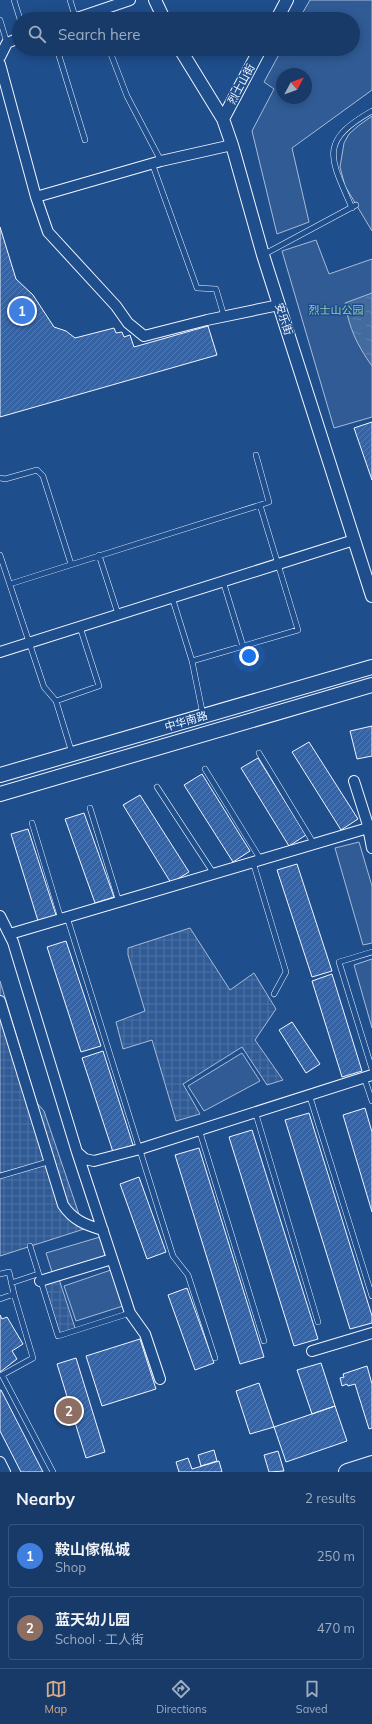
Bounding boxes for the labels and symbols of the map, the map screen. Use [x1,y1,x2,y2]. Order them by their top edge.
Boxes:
street label: 烈士山街 [224,61,258,107]
north arrow [276,68,312,104]
pin: 1 [9,296,35,326]
street label: 安乐街 [272,301,296,337]
park label: 烈士山公园 [309,303,364,317]
your location [239,646,259,666]
street label: 中华南路 [163,708,209,734]
pin: 2 [56,1396,82,1426]

